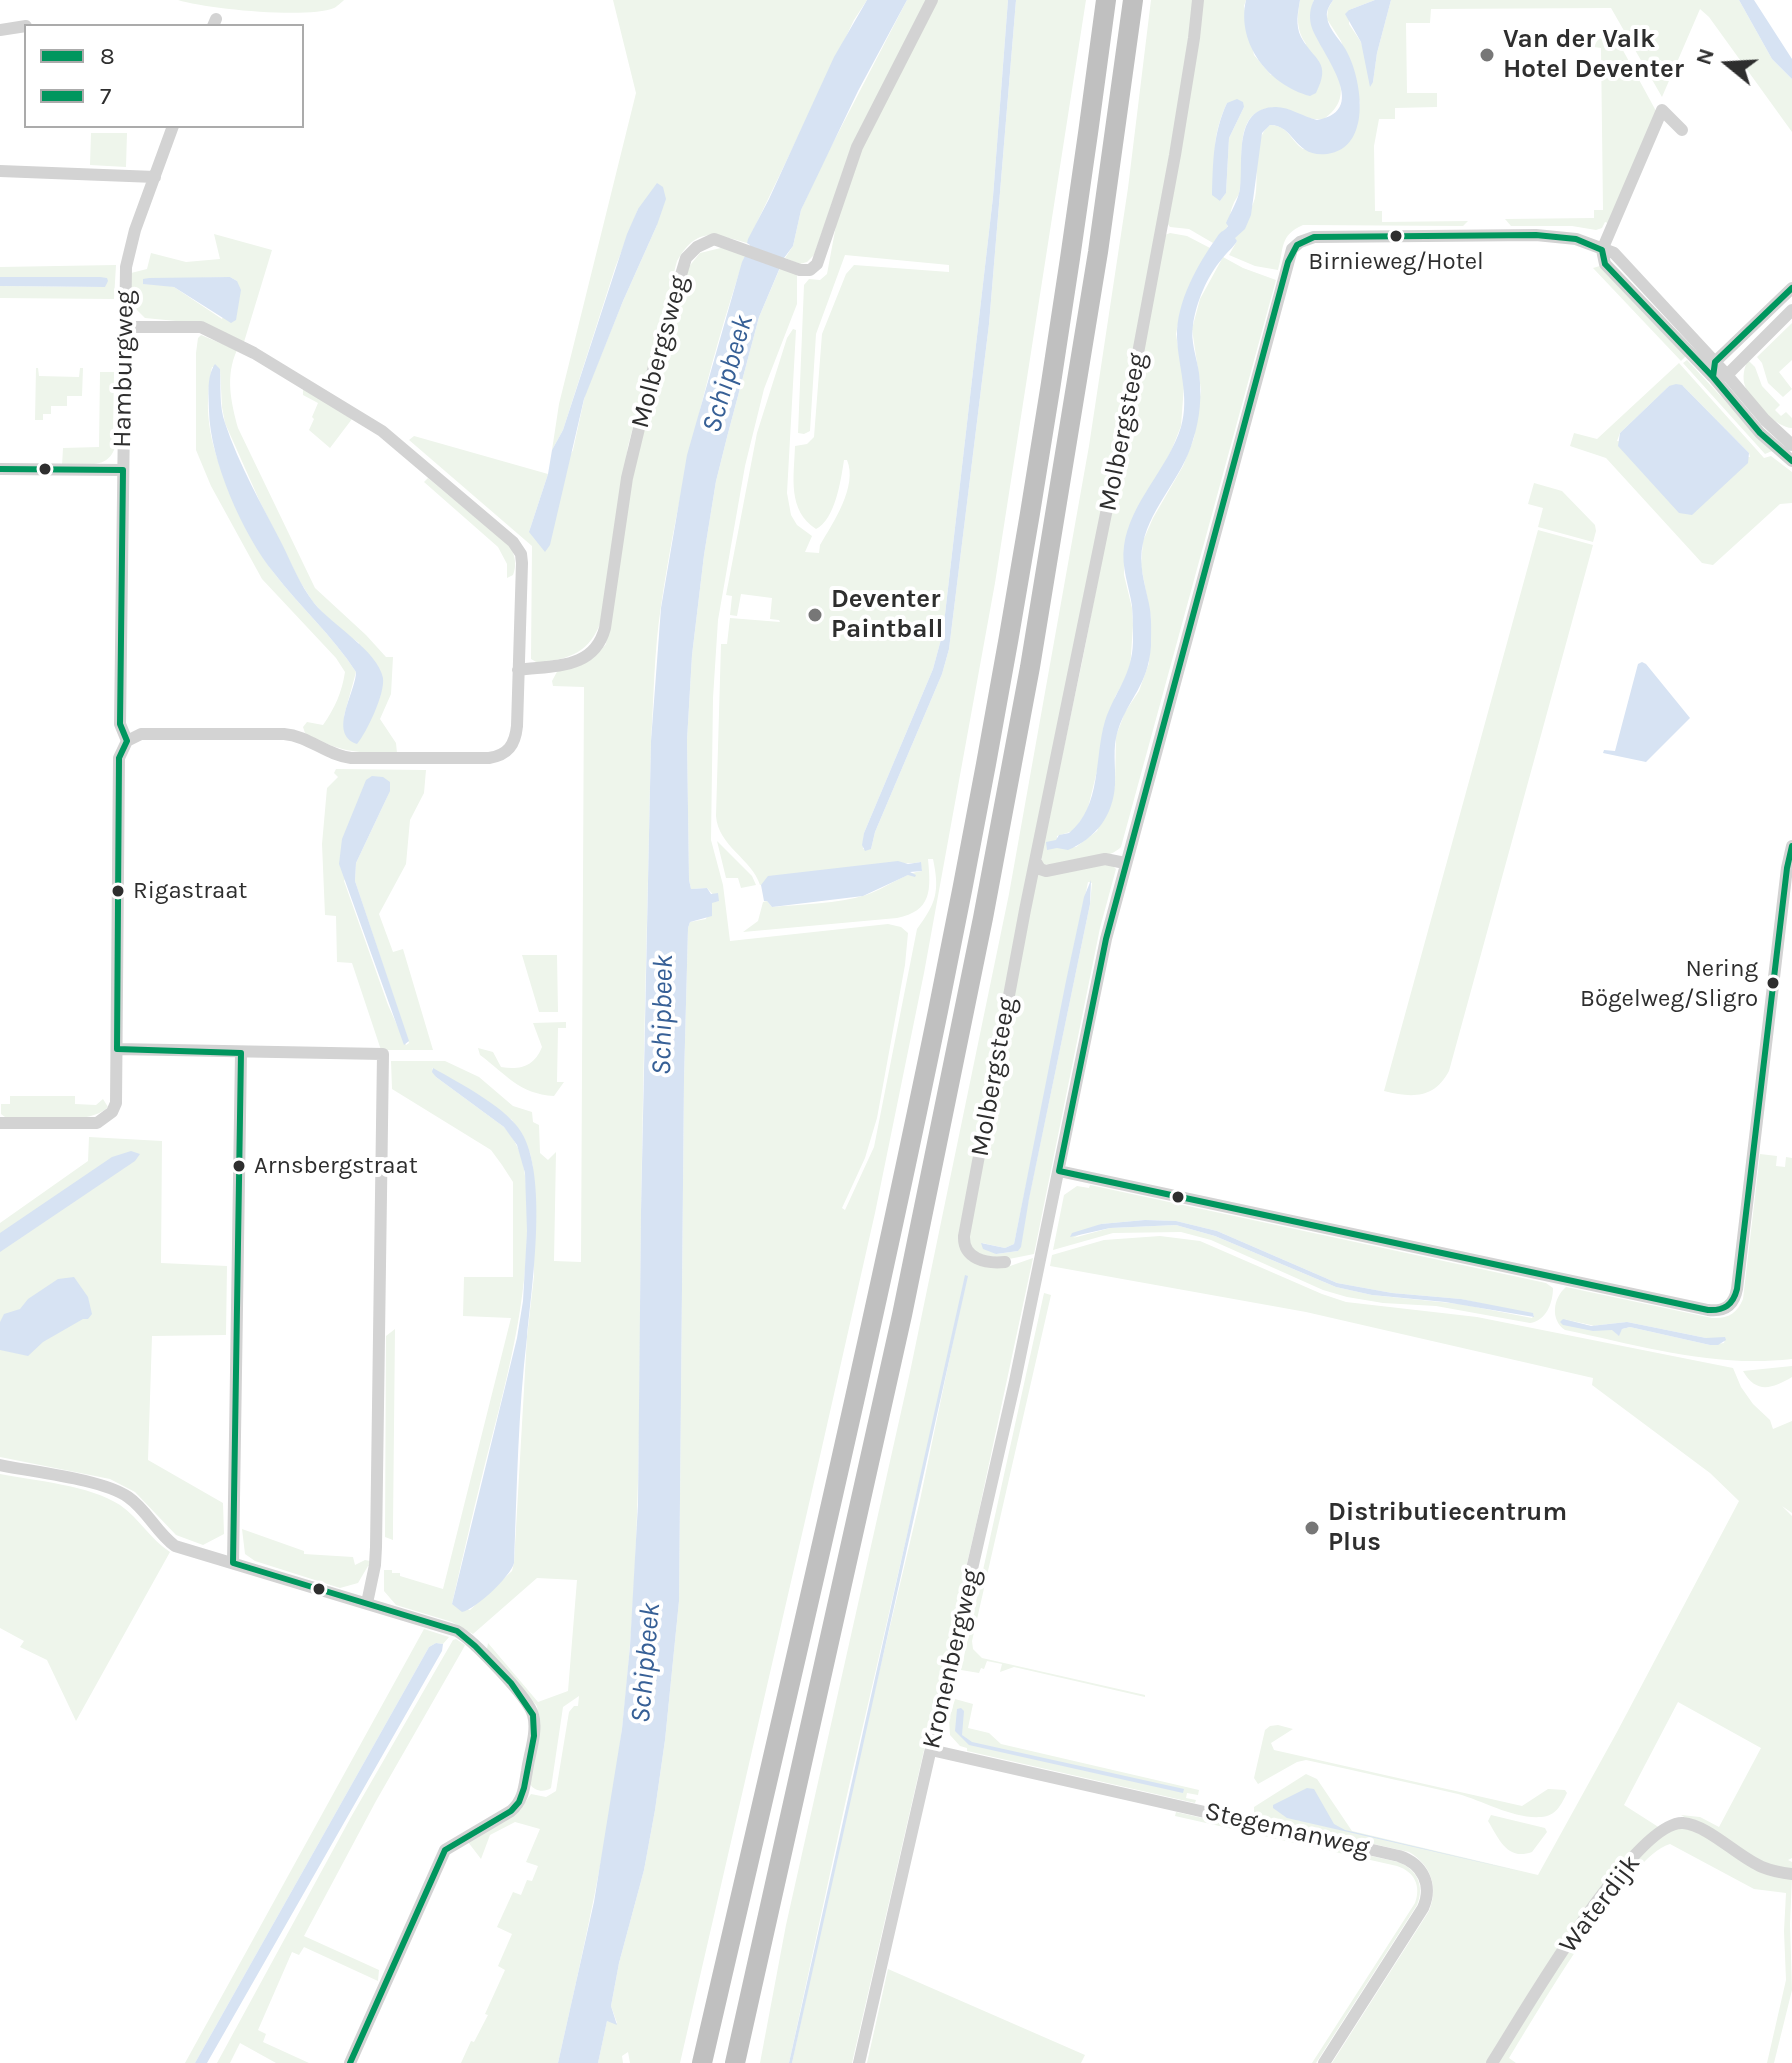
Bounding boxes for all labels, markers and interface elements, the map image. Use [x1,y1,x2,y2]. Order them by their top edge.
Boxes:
legend [24,24,304,128]
place label: Van der Valk Hotel Deventer [1503,24,1684,86]
north arrow [1688,24,1768,104]
text: 8 [100,42,115,70]
text: N [1690,45,1720,68]
marker: Van der Valk Hotel Deventer [1478,46,1496,64]
text: 7 [100,82,111,110]
marker: Birnieweg/Hotel [1388,228,1404,244]
place label: Birnieweg/Hotel [1308,248,1484,276]
street label: Molbergsweg [625,272,695,432]
street label: Hamburgweg [107,290,141,448]
water label: Schipbeek [695,311,761,437]
street label: Molbergsteeg [1092,350,1154,514]
unlabelled marker [37,461,53,477]
place label: Deventer Paintball [831,584,943,646]
marker: Deventer Paintball [806,606,824,624]
place label: Rigastraat [133,877,247,905]
marker: Rigastraat [110,883,126,899]
water label: Schipbeek [645,954,681,1076]
place label: Nering Bögelweg/Sligro [1580,955,1758,1011]
marker: Nering Bögelweg/Sligro [1765,975,1781,991]
street label: Molbergsteeg [965,995,1023,1159]
place label: Arnsbergstraat [254,1152,418,1180]
marker: Arnsbergstraat [231,1158,247,1174]
unlabelled marker [1170,1189,1186,1205]
place label: Distributiecentrum Plus [1328,1497,1567,1558]
marker: Distributiecentrum Plus [1303,1519,1321,1537]
street label: Kronenbergweg [916,1566,988,1752]
unlabelled marker [311,1581,327,1597]
water label: Schipbeek [624,1601,668,1725]
street label: Stegemanweg [1202,1796,1372,1864]
street label: Waterdijk [1553,1849,1647,1959]

